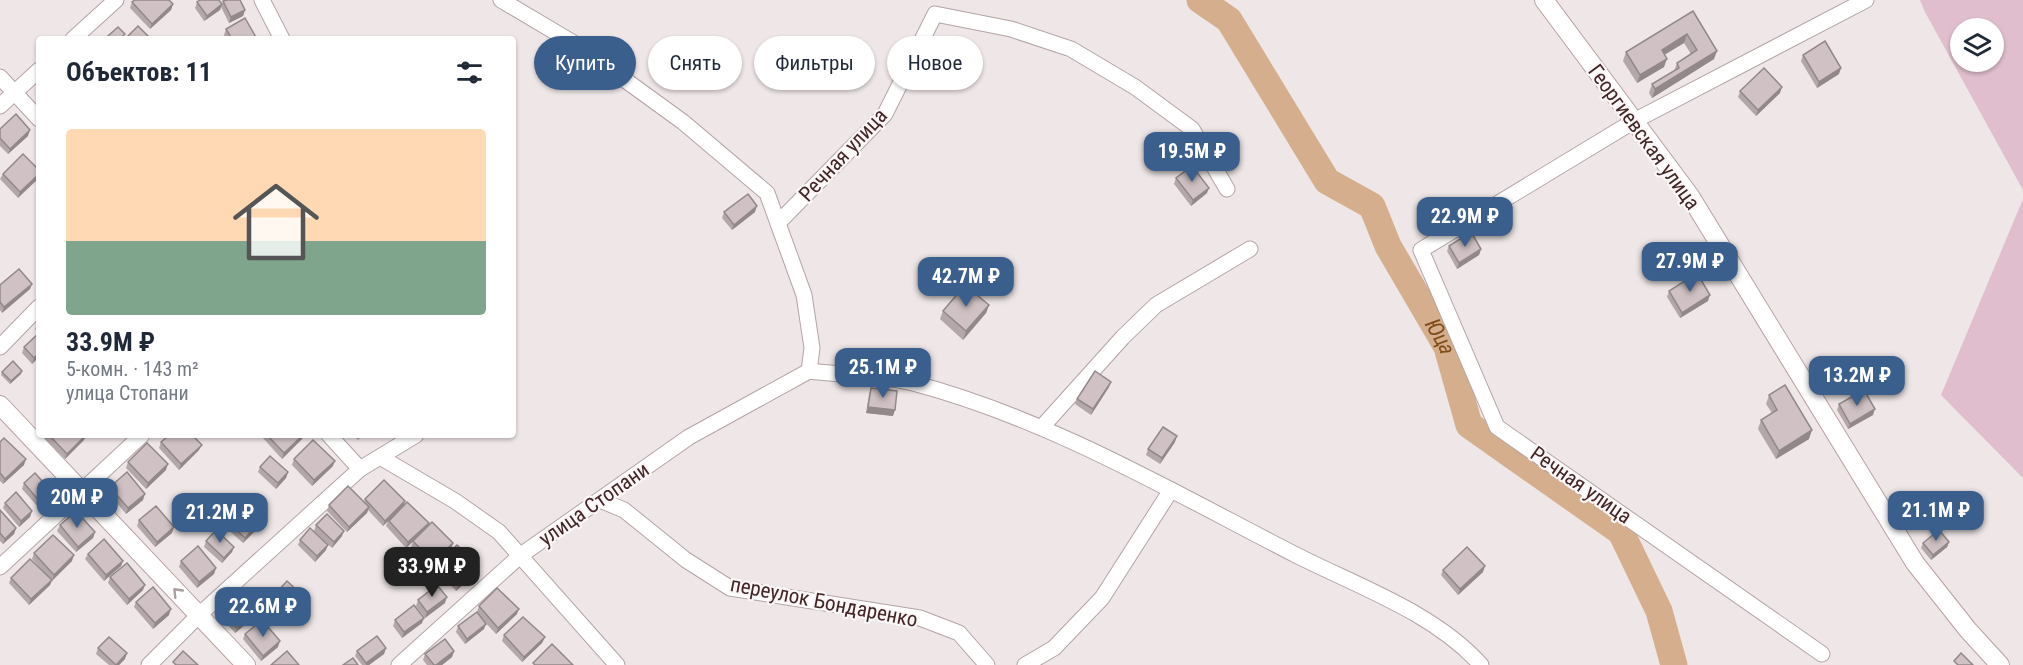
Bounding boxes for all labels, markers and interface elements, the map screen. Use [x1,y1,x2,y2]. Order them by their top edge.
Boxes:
map controls [1950,18,2004,72]
button: layers [1950,18,2004,72]
chip: Купить [534,36,636,90]
chip: Снять [648,36,742,90]
chip: Фильтры [754,36,875,90]
chip: Новое [887,36,983,90]
icon: filters [453,56,486,89]
text: Объектов: 11 [66,57,212,87]
street label: Георгиевская улица [1583,60,1705,214]
street label: Речная улица [794,104,892,206]
pin: 19.5M ₽ [1137,132,1247,183]
text: 19.5M ₽ [1158,139,1226,163]
icon: home [222,168,330,276]
pin: 22.9M ₽ [1410,197,1520,248]
text: 22.9M ₽ [1431,204,1499,228]
pin: 27.9M ₽ [1635,242,1745,293]
text: 27.9M ₽ [1656,249,1724,273]
pin: 42.7M ₽ [911,257,1021,308]
text: 42.7M ₽ [932,264,1000,288]
water label: Юца [1420,314,1460,357]
text: 33.9M ₽ [66,327,155,357]
pin: 25.1M ₽ [828,348,938,399]
text: 25.1M ₽ [849,355,917,379]
pin: 13.2M ₽ [1802,356,1912,407]
text: 5-комн. · 143 m² [66,357,199,381]
text: 13.2M ₽ [1823,363,1891,387]
text: улица Стопани [66,381,189,405]
street label: Речная улица [1526,441,1636,529]
street label: улица Стопани [534,457,654,551]
pin: 20M ₽ [35,478,119,529]
text: 20M ₽ [51,485,103,509]
pin: 21.1M ₽ [1881,491,1991,542]
pin: 21.2M ₽ [165,493,275,544]
text: 21.1M ₽ [1902,498,1970,522]
text: 21.2M ₽ [186,500,254,524]
pin: 33.9M ₽ [377,547,487,598]
text: 33.9M ₽ [398,554,466,578]
street label: переулок Бондаренко [728,572,920,632]
pin: 22.6M ₽ [208,587,318,638]
one-way arrow [173,588,184,599]
text: 22.6M ₽ [229,594,297,618]

